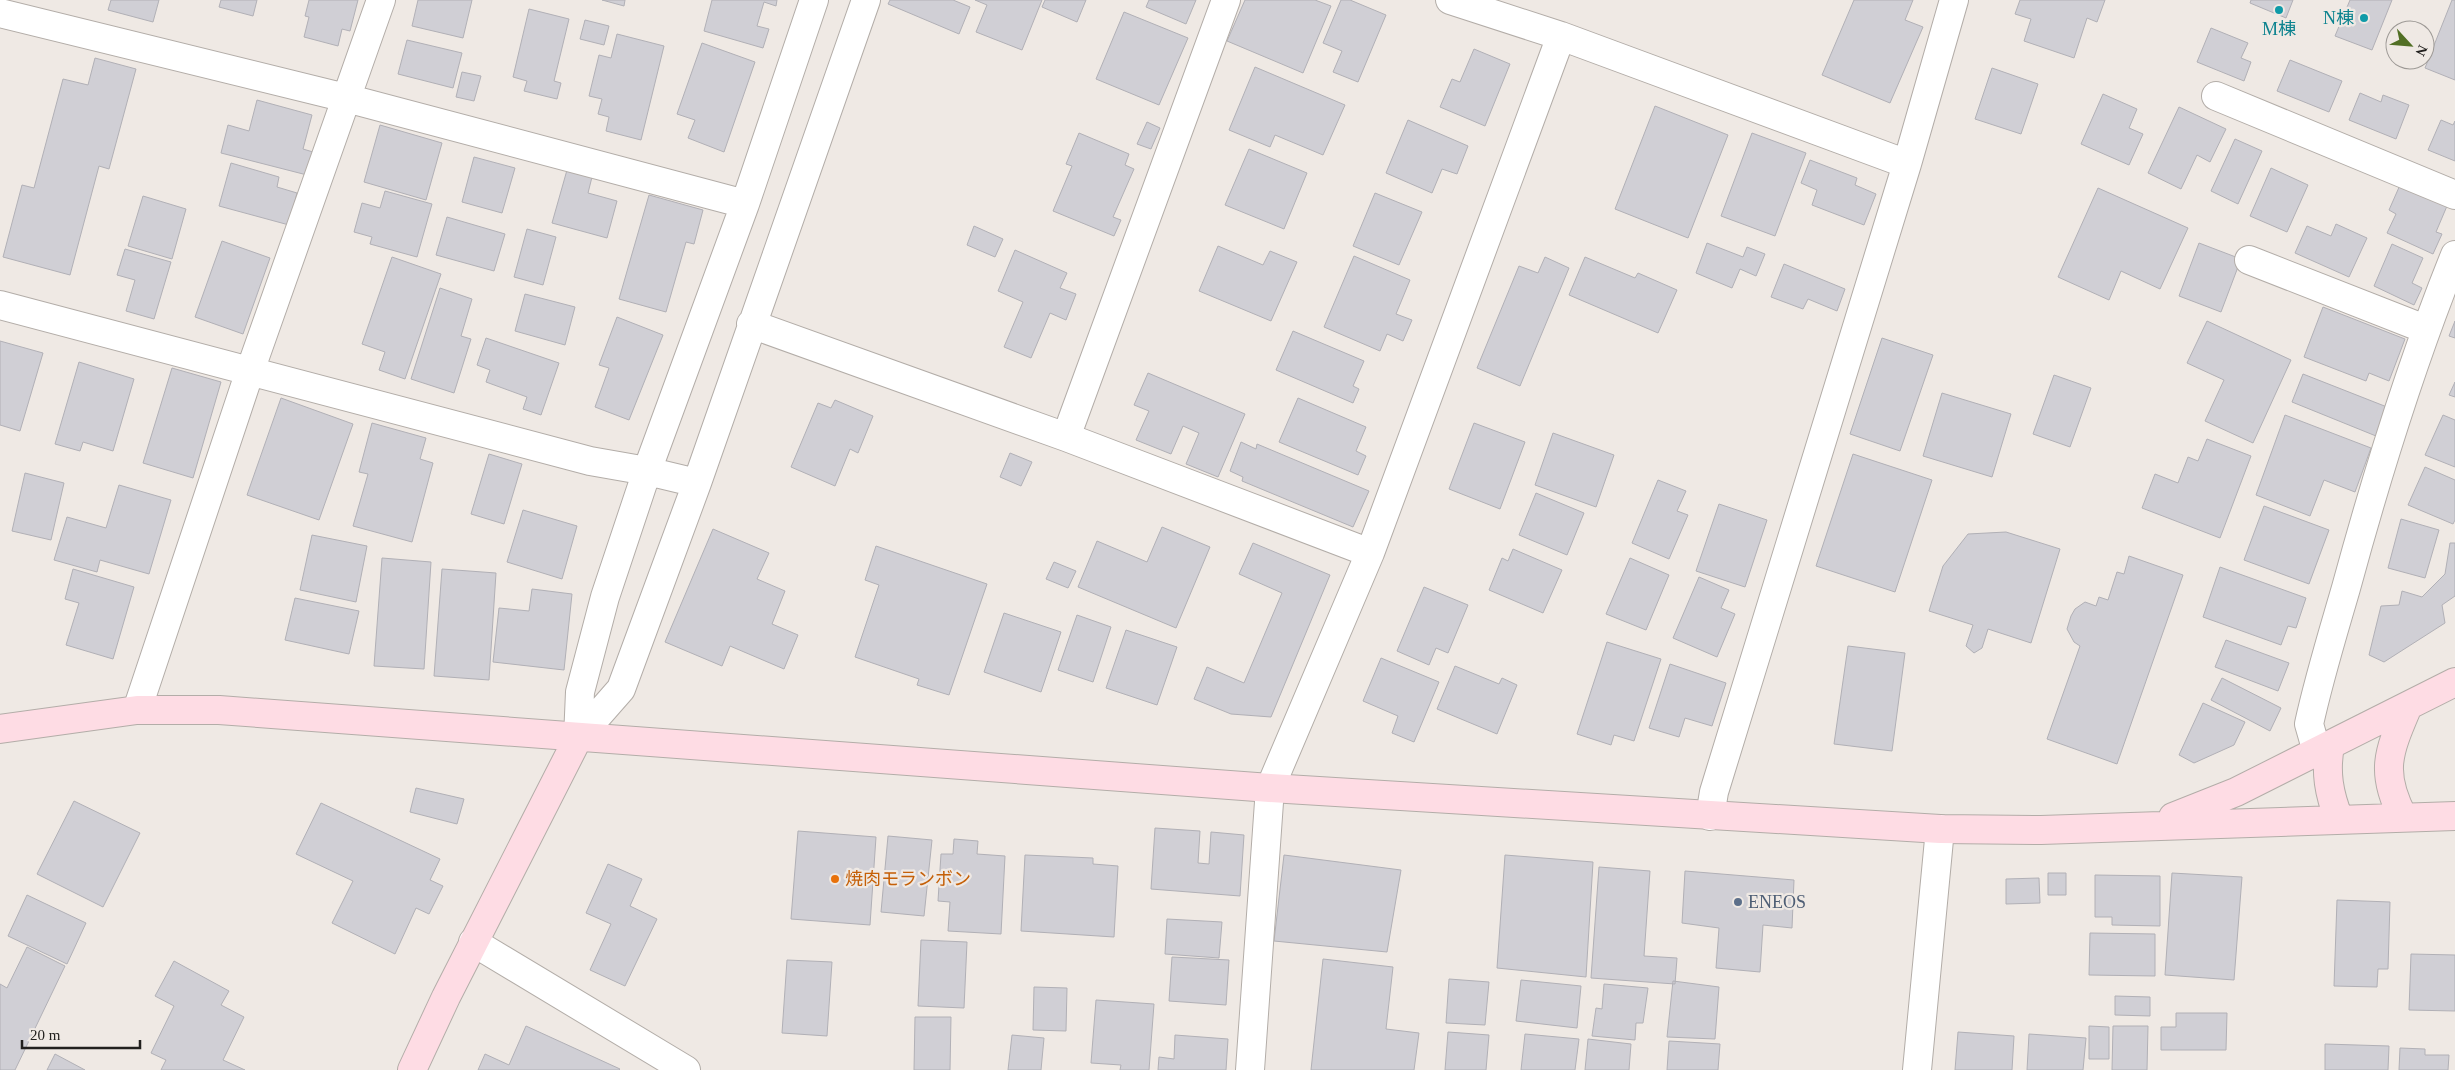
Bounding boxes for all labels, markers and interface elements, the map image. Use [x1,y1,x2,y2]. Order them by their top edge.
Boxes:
marker: M棟 [2273,4,2285,16]
place label: N棟 [2323,8,2354,28]
marker: N棟 [2358,12,2370,24]
place label: M棟 [2262,19,2296,39]
north arrow [2385,20,2435,70]
text: N [2412,43,2430,58]
place label: 焼肉モランボン [845,869,971,889]
marker: 焼肉モランボン [829,873,841,885]
place label: ENEOS [1748,892,1806,912]
marker: ENEOS [1732,896,1744,908]
scale bar [22,1018,140,1050]
text: 20 m [30,1027,61,1043]

